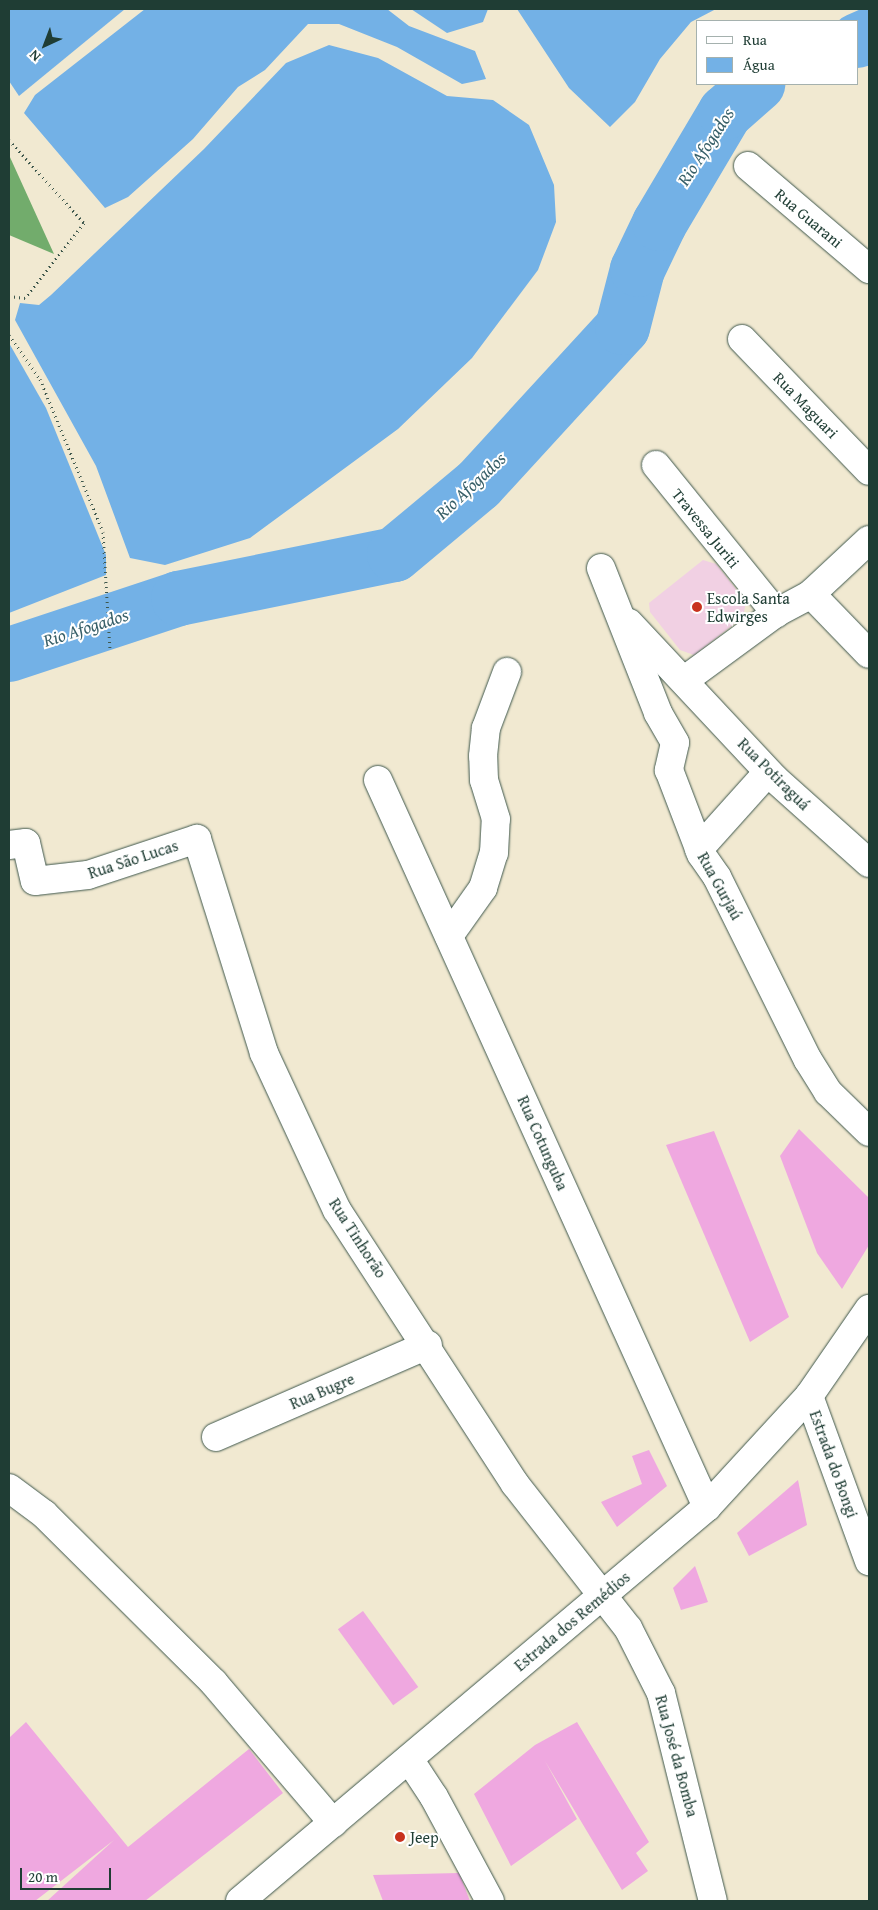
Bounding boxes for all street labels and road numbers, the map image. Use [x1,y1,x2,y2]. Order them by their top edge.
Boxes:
street label: Rua Guarani [771,184,847,252]
street label: Rua Maguari [770,368,842,442]
street label: Travessa Juriti [668,484,744,572]
street label: Rua Potiraguá [734,734,814,814]
street label: Rua São Lucas [86,835,180,883]
street label: Rua Gurjaú [694,849,746,923]
street label: Rua Cotunguba [514,1093,572,1193]
street label: Rua Tinhorão [325,1195,391,1281]
street label: Rua Bugre [287,1369,357,1413]
street label: Estrada do Bongi [806,1408,862,1520]
street label: Estrada dos Remédios [510,1567,634,1675]
street label: Rua José da Bomba [652,1693,702,1819]

